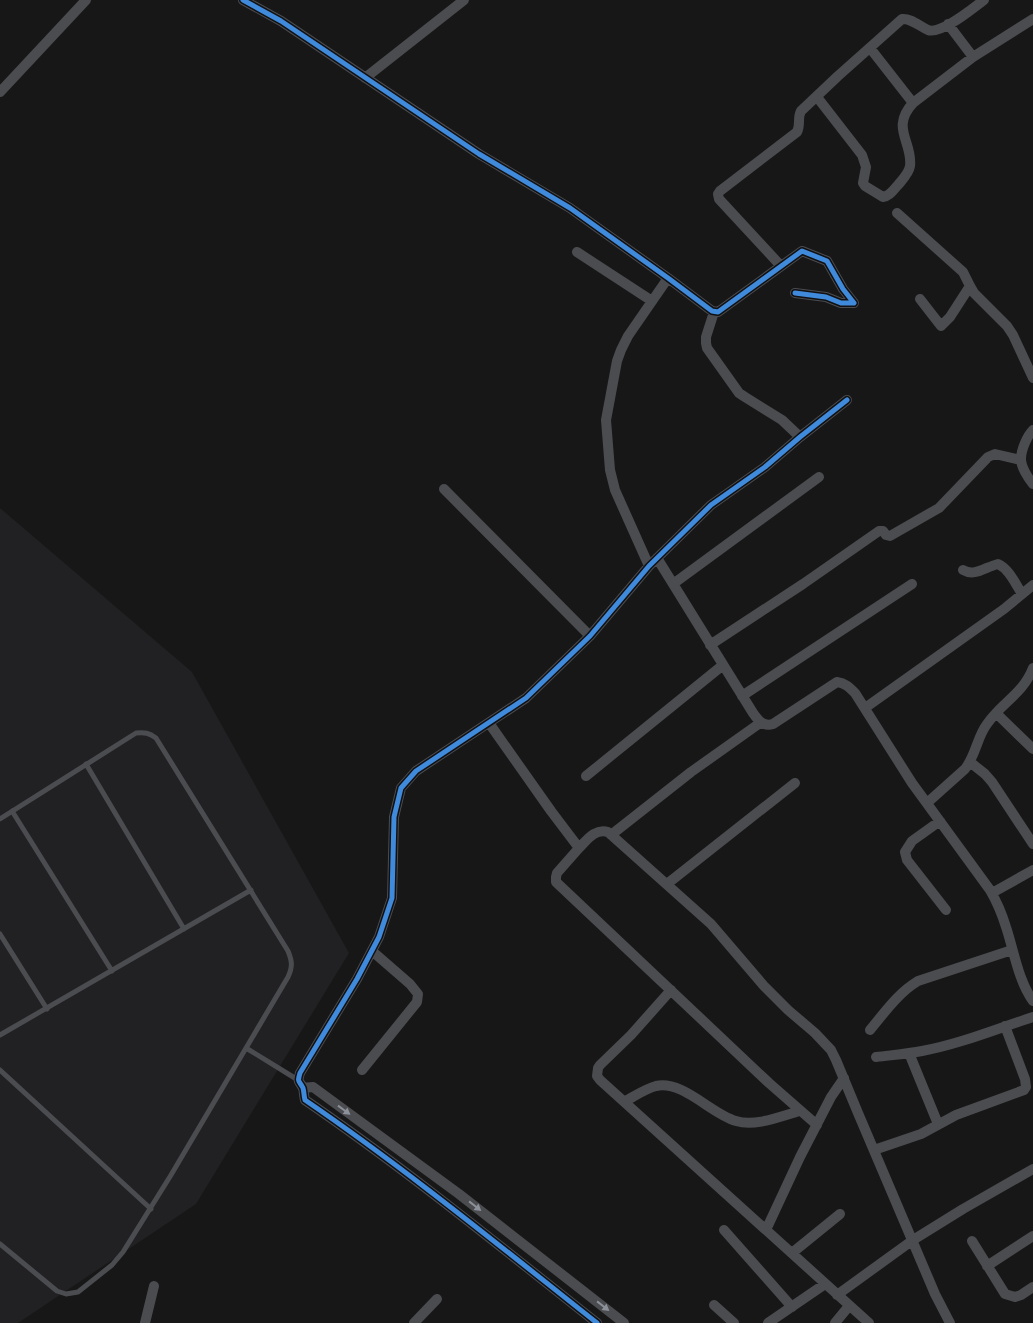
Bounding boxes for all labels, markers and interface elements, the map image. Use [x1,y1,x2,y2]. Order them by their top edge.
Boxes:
one-way arrow [337,1105,351,1115]
one-way arrow [468,1201,481,1212]
one-way arrow [596,1301,609,1312]

